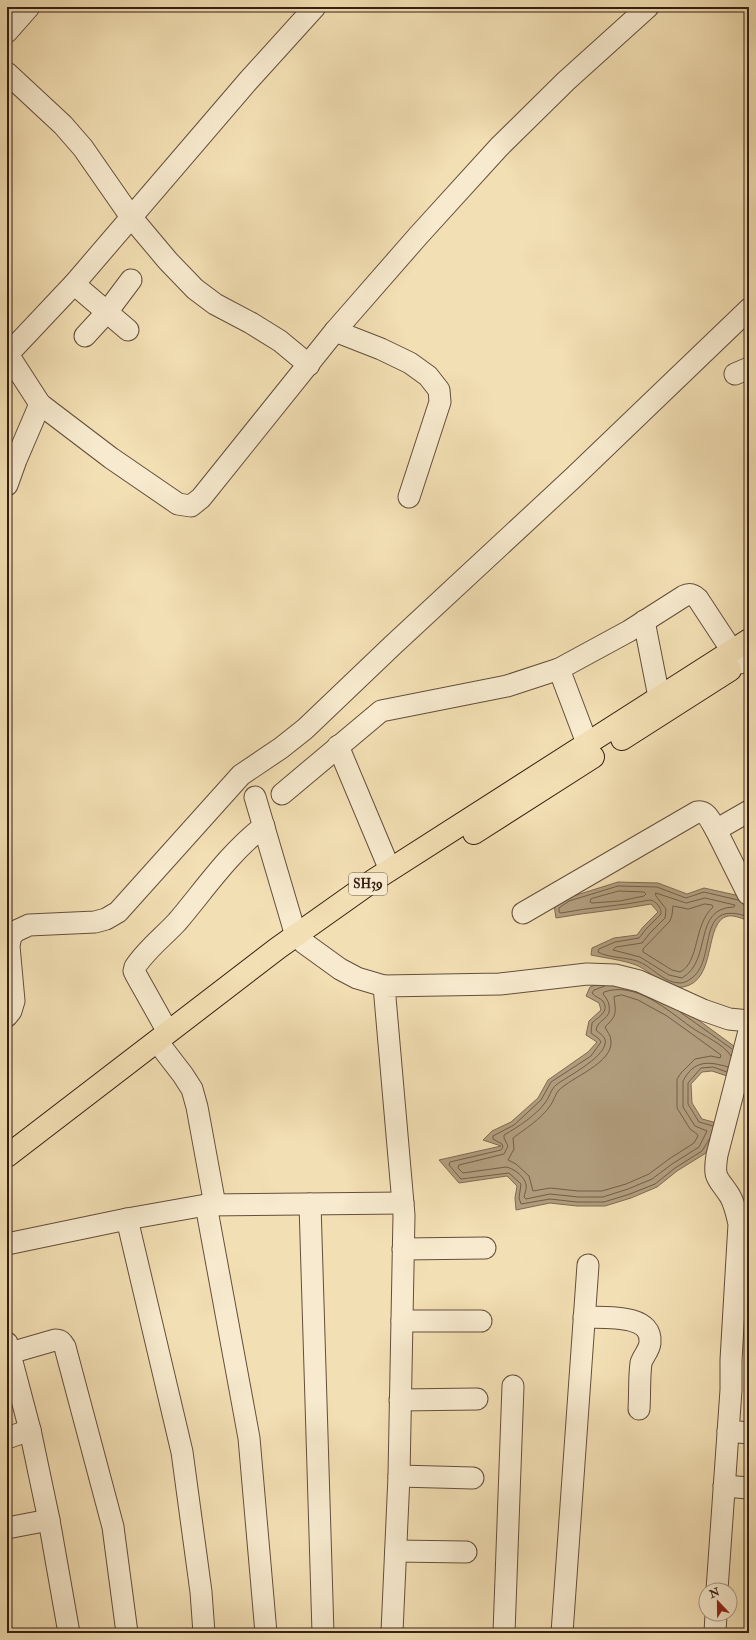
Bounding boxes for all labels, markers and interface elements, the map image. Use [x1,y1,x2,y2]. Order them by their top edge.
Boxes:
road number: SH39 [349,873,387,895]
north arrow [698,1582,738,1622]
text: N [707,1585,723,1601]

